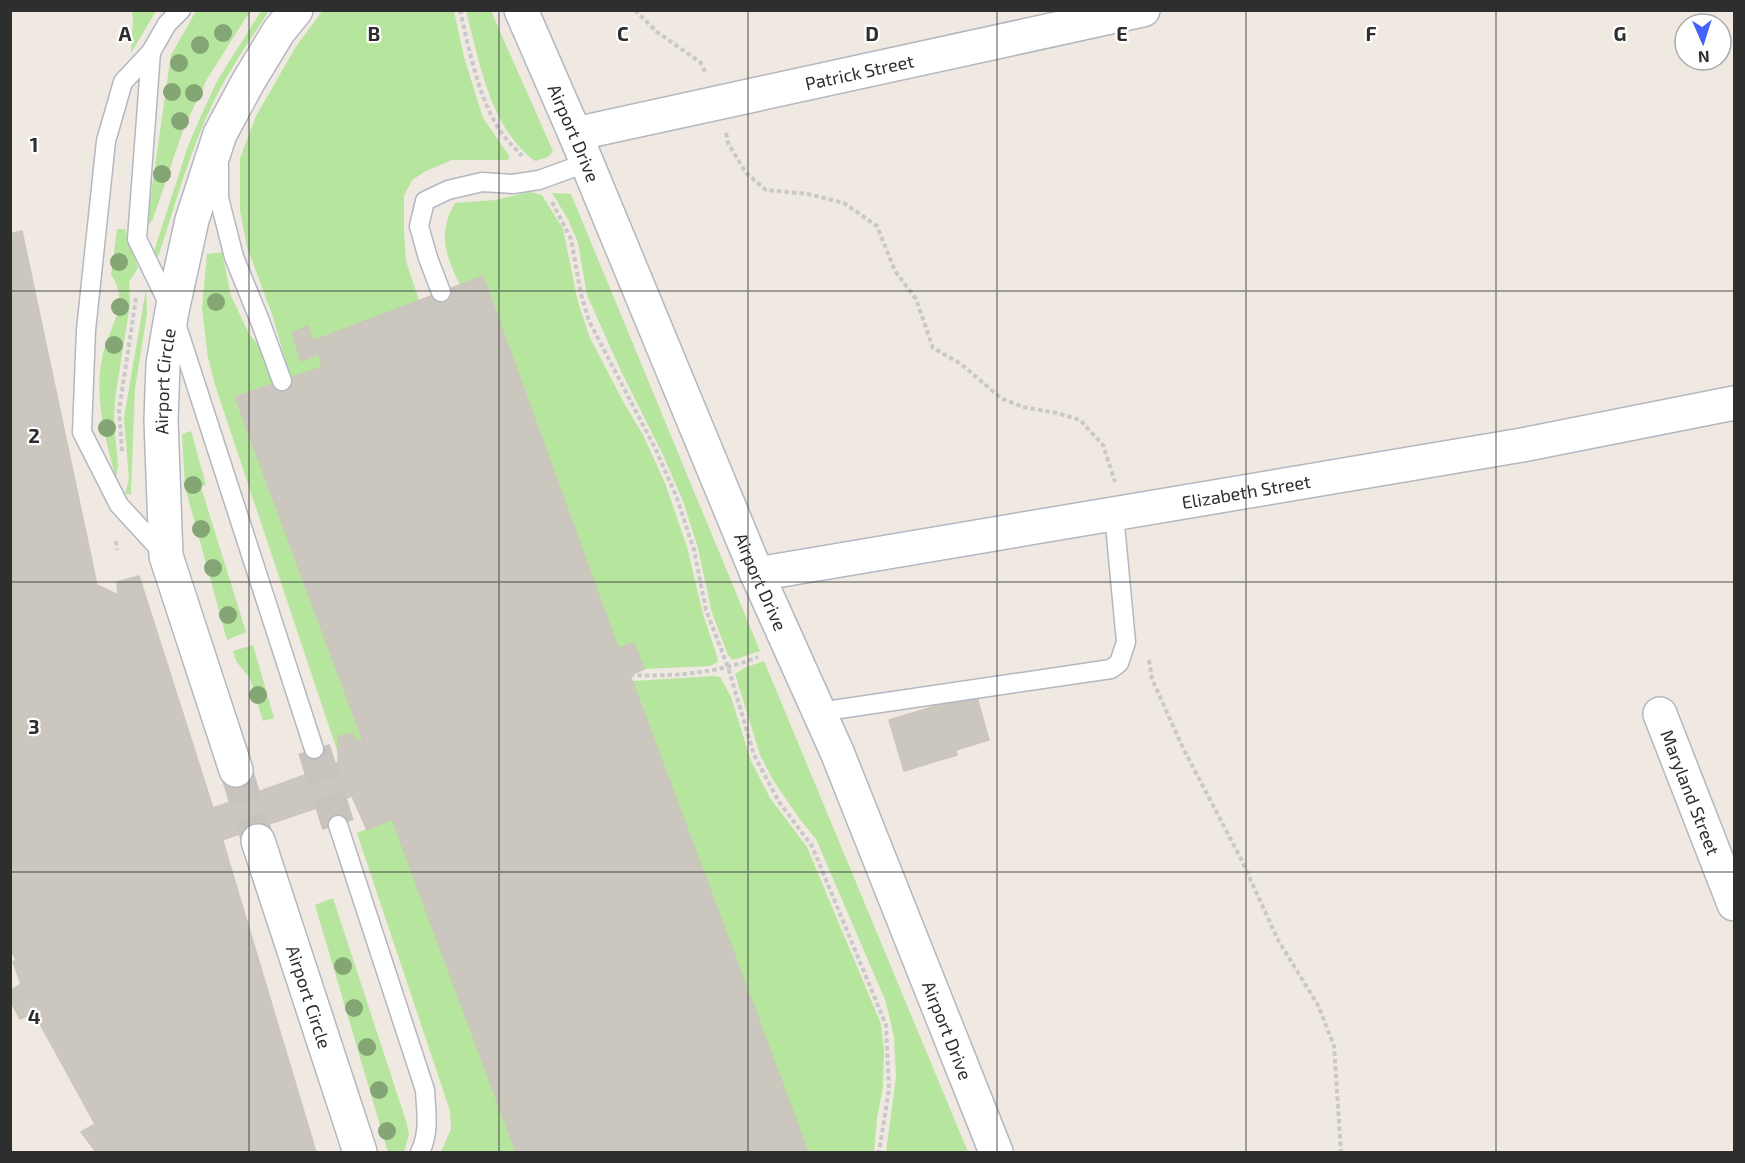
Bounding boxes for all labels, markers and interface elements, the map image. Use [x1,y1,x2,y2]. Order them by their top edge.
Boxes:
north arrow [1673,12,1733,72]
text: A [118,21,132,45]
text: B [368,21,380,45]
text: C [617,21,629,45]
text: D [865,21,879,45]
text: E [1116,21,1128,45]
text: F [1365,21,1377,45]
text: G [1614,21,1626,45]
text: N [1698,48,1710,67]
street label: Patrick Street [803,49,916,95]
street label: Airport Drive [544,81,605,185]
text: 1 [30,132,38,156]
street label: Airport Circle [150,326,180,435]
text: 2 [28,423,40,447]
street label: Elizabeth Street [1180,470,1312,513]
street label: Airport Drive [730,529,792,634]
text: 3 [28,714,40,738]
street label: Maryland Street [1656,727,1725,858]
street label: Airport Circle [282,942,336,1051]
street label: Airport Drive [918,978,977,1083]
text: 4 [28,1004,41,1028]

